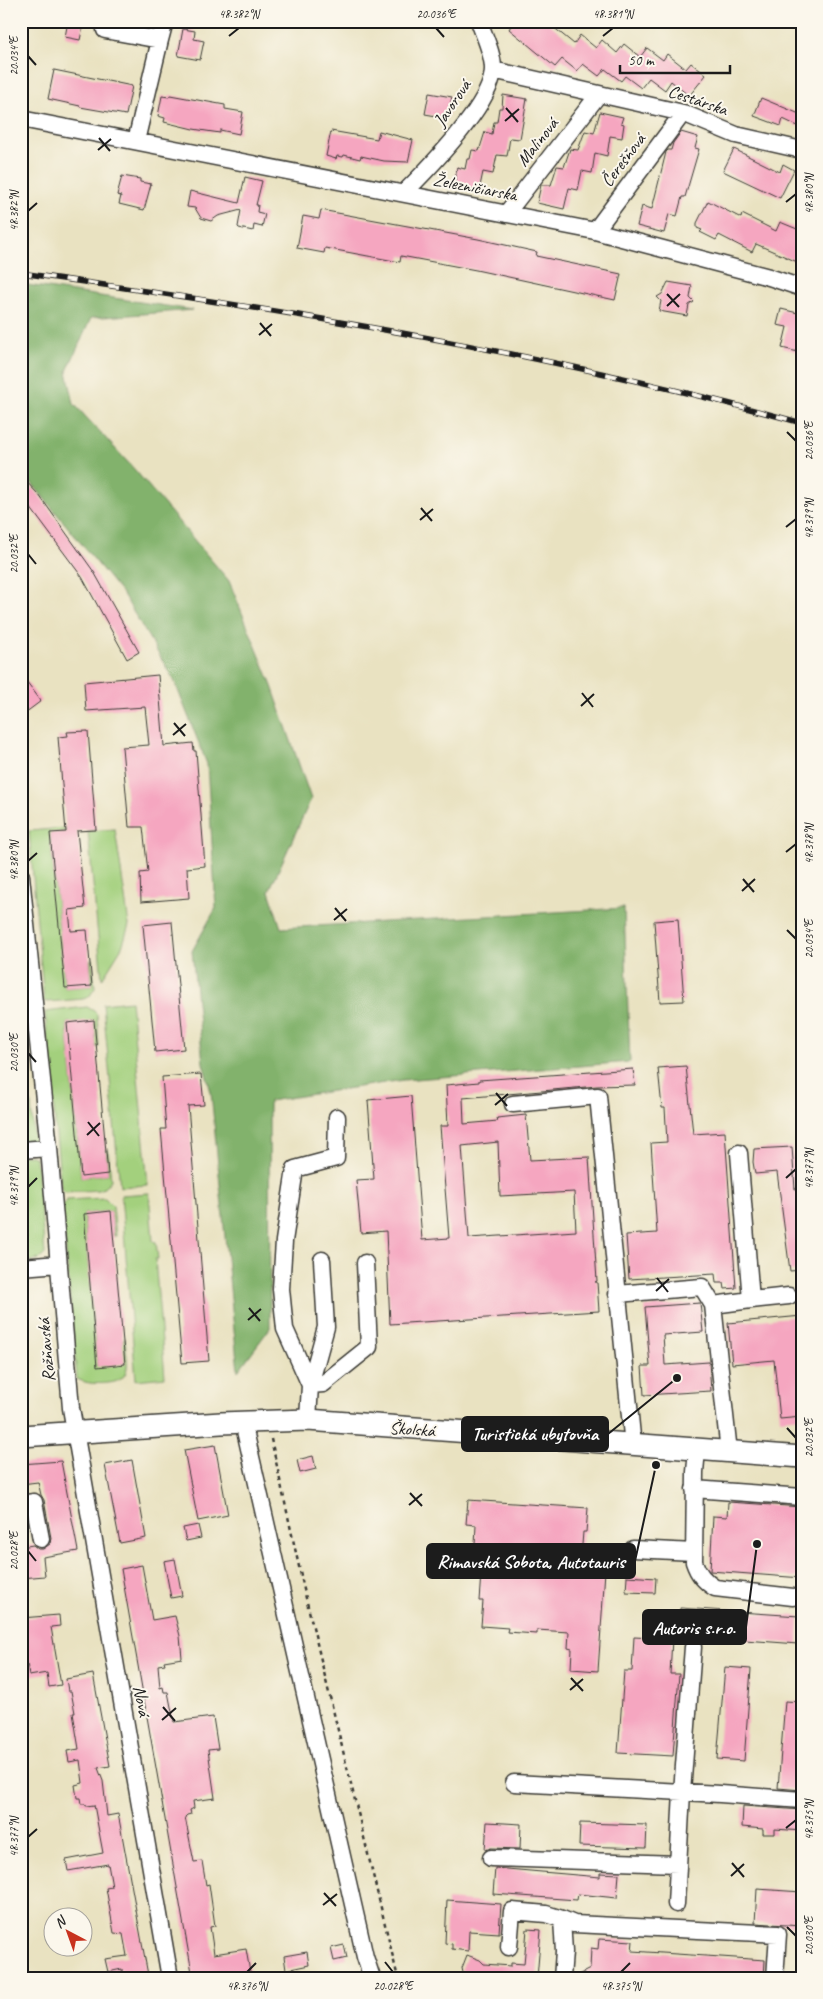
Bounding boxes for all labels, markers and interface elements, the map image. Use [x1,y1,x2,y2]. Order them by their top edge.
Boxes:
text: 48.382°N [219,6,261,22]
text: 20.036°E [416,6,457,22]
text: 48.381°N [593,6,635,22]
text: 20.034°E [6,35,22,76]
scale bar [620,42,730,74]
text: 50 m [628,51,655,70]
street label: Javorová [428,74,477,131]
street label: Cestárska [665,80,732,121]
street label: Malinová [511,112,564,171]
street label: Čerešňová [596,127,652,191]
street label: Železničiarska [431,168,520,206]
text: 48.380°N [801,172,817,214]
text: 48.382°N [6,189,22,231]
text: 20.036°E [801,420,817,461]
text: 48.379°N [801,497,817,539]
text: 20.032°E [6,533,22,574]
text: 48.378°N [801,822,817,864]
text: 48.380°N [6,839,22,881]
text: 20.034°E [801,918,817,959]
text: 20.030°E [6,1032,22,1073]
text: 48.377°N [801,1147,817,1189]
text: 48.379°N [6,1165,22,1207]
street label: Rožňavská [32,1315,60,1383]
street label: Školská [389,1416,438,1442]
callout: Turistická ubytovňa [462,1417,608,1451]
text: 20.032°E [801,1417,817,1458]
text: Turistická ubytovňa [472,1422,600,1446]
text: 20.028°E [6,1530,22,1571]
callout: Rimavská Sobota, Autotauris [427,1544,635,1578]
text: Rimavská Sobota, Autotauris [437,1550,627,1574]
callout: Autoris s.r.o. [643,1610,746,1644]
text: Autoris s.r.o. [652,1616,736,1640]
street label: Nová [128,1684,156,1720]
text: 48.375°N [801,1798,817,1840]
text: 48.377°N [6,1815,22,1857]
north arrow [42,1906,92,1956]
text: N [51,1912,70,1932]
text: 20.030°E [801,1915,817,1956]
text: 48.376°N [227,1978,269,1994]
text: 20.028°E [373,1978,414,1994]
text: 48.375°N [601,1978,643,1994]

